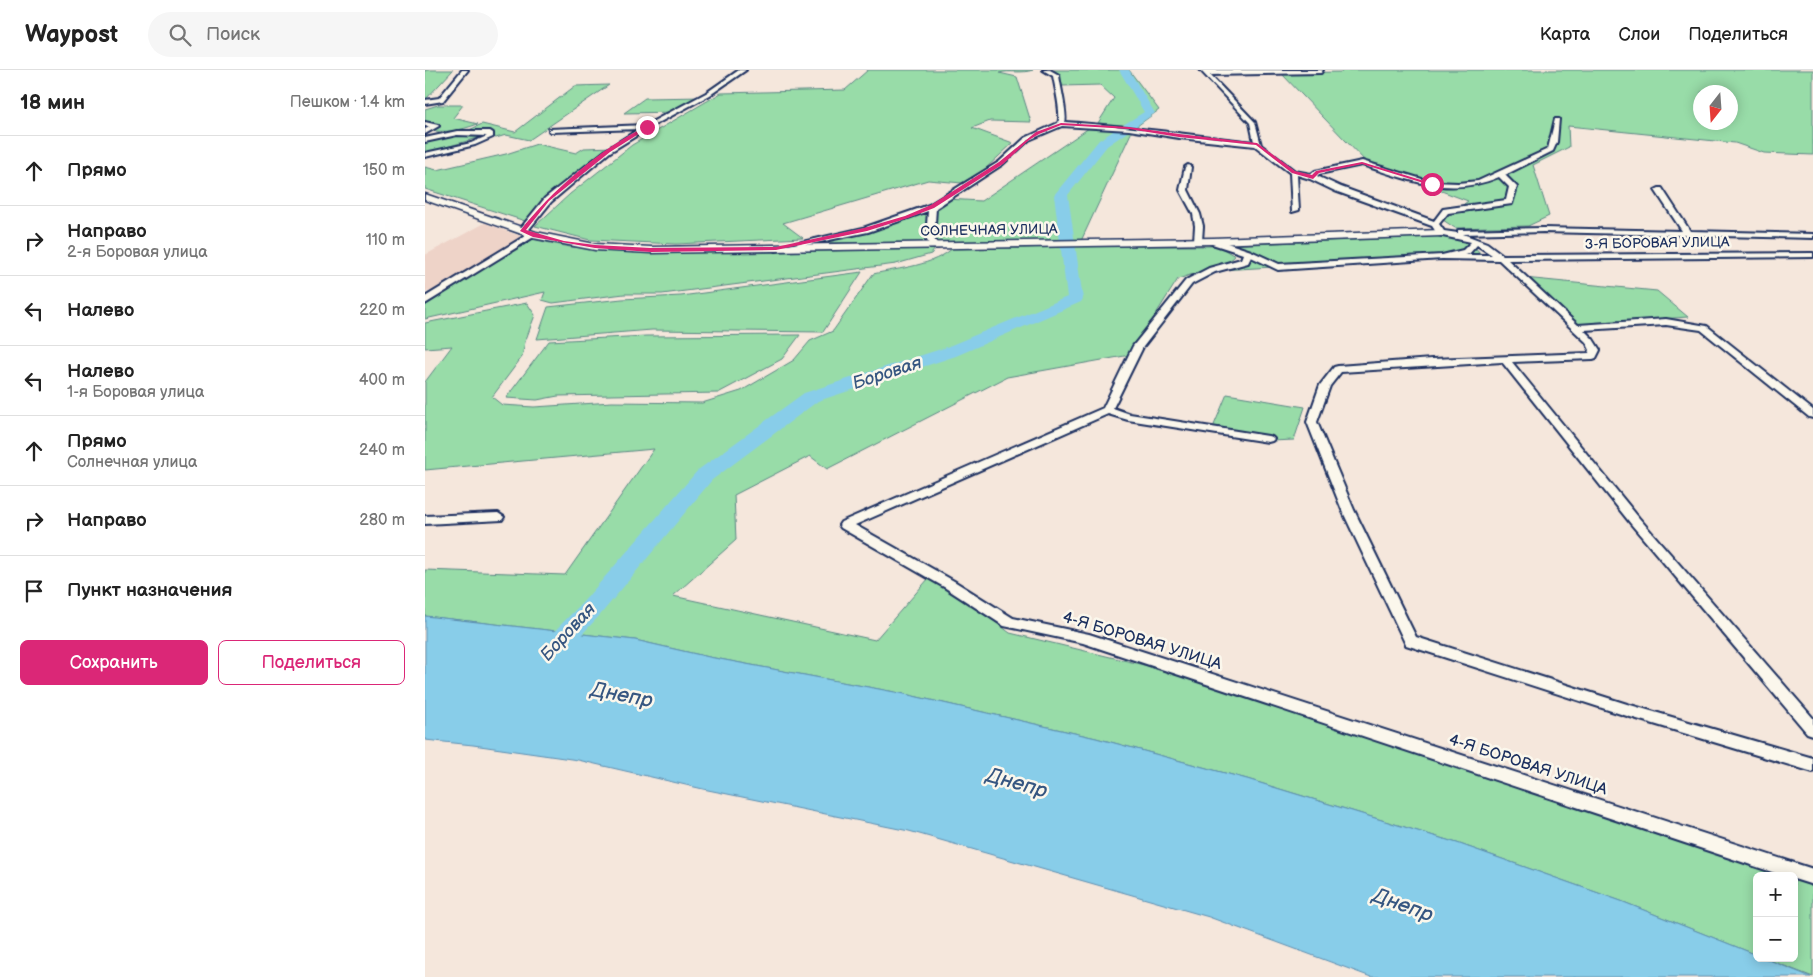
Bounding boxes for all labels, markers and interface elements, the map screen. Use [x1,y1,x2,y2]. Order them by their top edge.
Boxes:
search box [148,12,498,57]
text: Waypost [25,20,118,49]
icon: search [166,21,194,49]
text: Поиск [206,23,260,46]
text: Карта [1540,24,1590,45]
text: Слои [1618,24,1660,45]
text: Поделиться [1688,24,1788,45]
north arrow [1693,85,1738,130]
text: 18 мин [20,90,85,115]
text: Пешком · 1.4 km [290,93,405,112]
route end [636,116,659,139]
icon: ahead [20,157,48,185]
text: Прямо [67,159,127,182]
text: 150 m [363,161,405,180]
route start [1421,173,1444,196]
text: Направо [67,220,147,243]
street label: СОЛНЕЧНАЯ УЛИЦА [920,220,1058,240]
icon: right [20,227,48,255]
text: 110 m [366,231,405,250]
street label: 3-Я БОРОВАЯ УЛИЦА [1585,233,1730,253]
text: 2-я Боровая улица [67,243,208,262]
icon: left [20,297,48,325]
text: Налево [67,299,134,322]
text: 220 m [359,301,405,320]
water label: Боровая [850,352,924,394]
text: Налево [67,360,134,383]
icon: left [20,367,48,395]
text: 400 m [359,371,405,390]
text: 1-я Боровая улица [67,383,204,402]
text: Прямо [67,430,127,453]
icon: ahead [20,437,48,465]
text: 240 m [359,441,405,460]
text: Солнечная улица [67,453,197,472]
icon: right [20,507,48,535]
text: Направо [67,509,147,532]
text: 280 m [359,511,405,530]
icon: arrive [20,577,48,605]
text: Пункт назначения [67,579,232,602]
water label: Боровая [536,599,600,665]
street label: 4-Я БОРОВАЯ УЛИЦА [1060,608,1224,674]
button: Сохранить [20,640,208,685]
button: Поделиться [218,640,405,685]
water label: Днепр [587,676,655,713]
street label: 4-Я БОРОВАЯ УЛИЦА [1447,730,1610,800]
water label: Днепр [982,762,1051,804]
map controls [1753,872,1798,962]
button: + [1753,872,1798,917]
water label: Днепр [1368,882,1437,927]
button: − [1753,917,1798,962]

